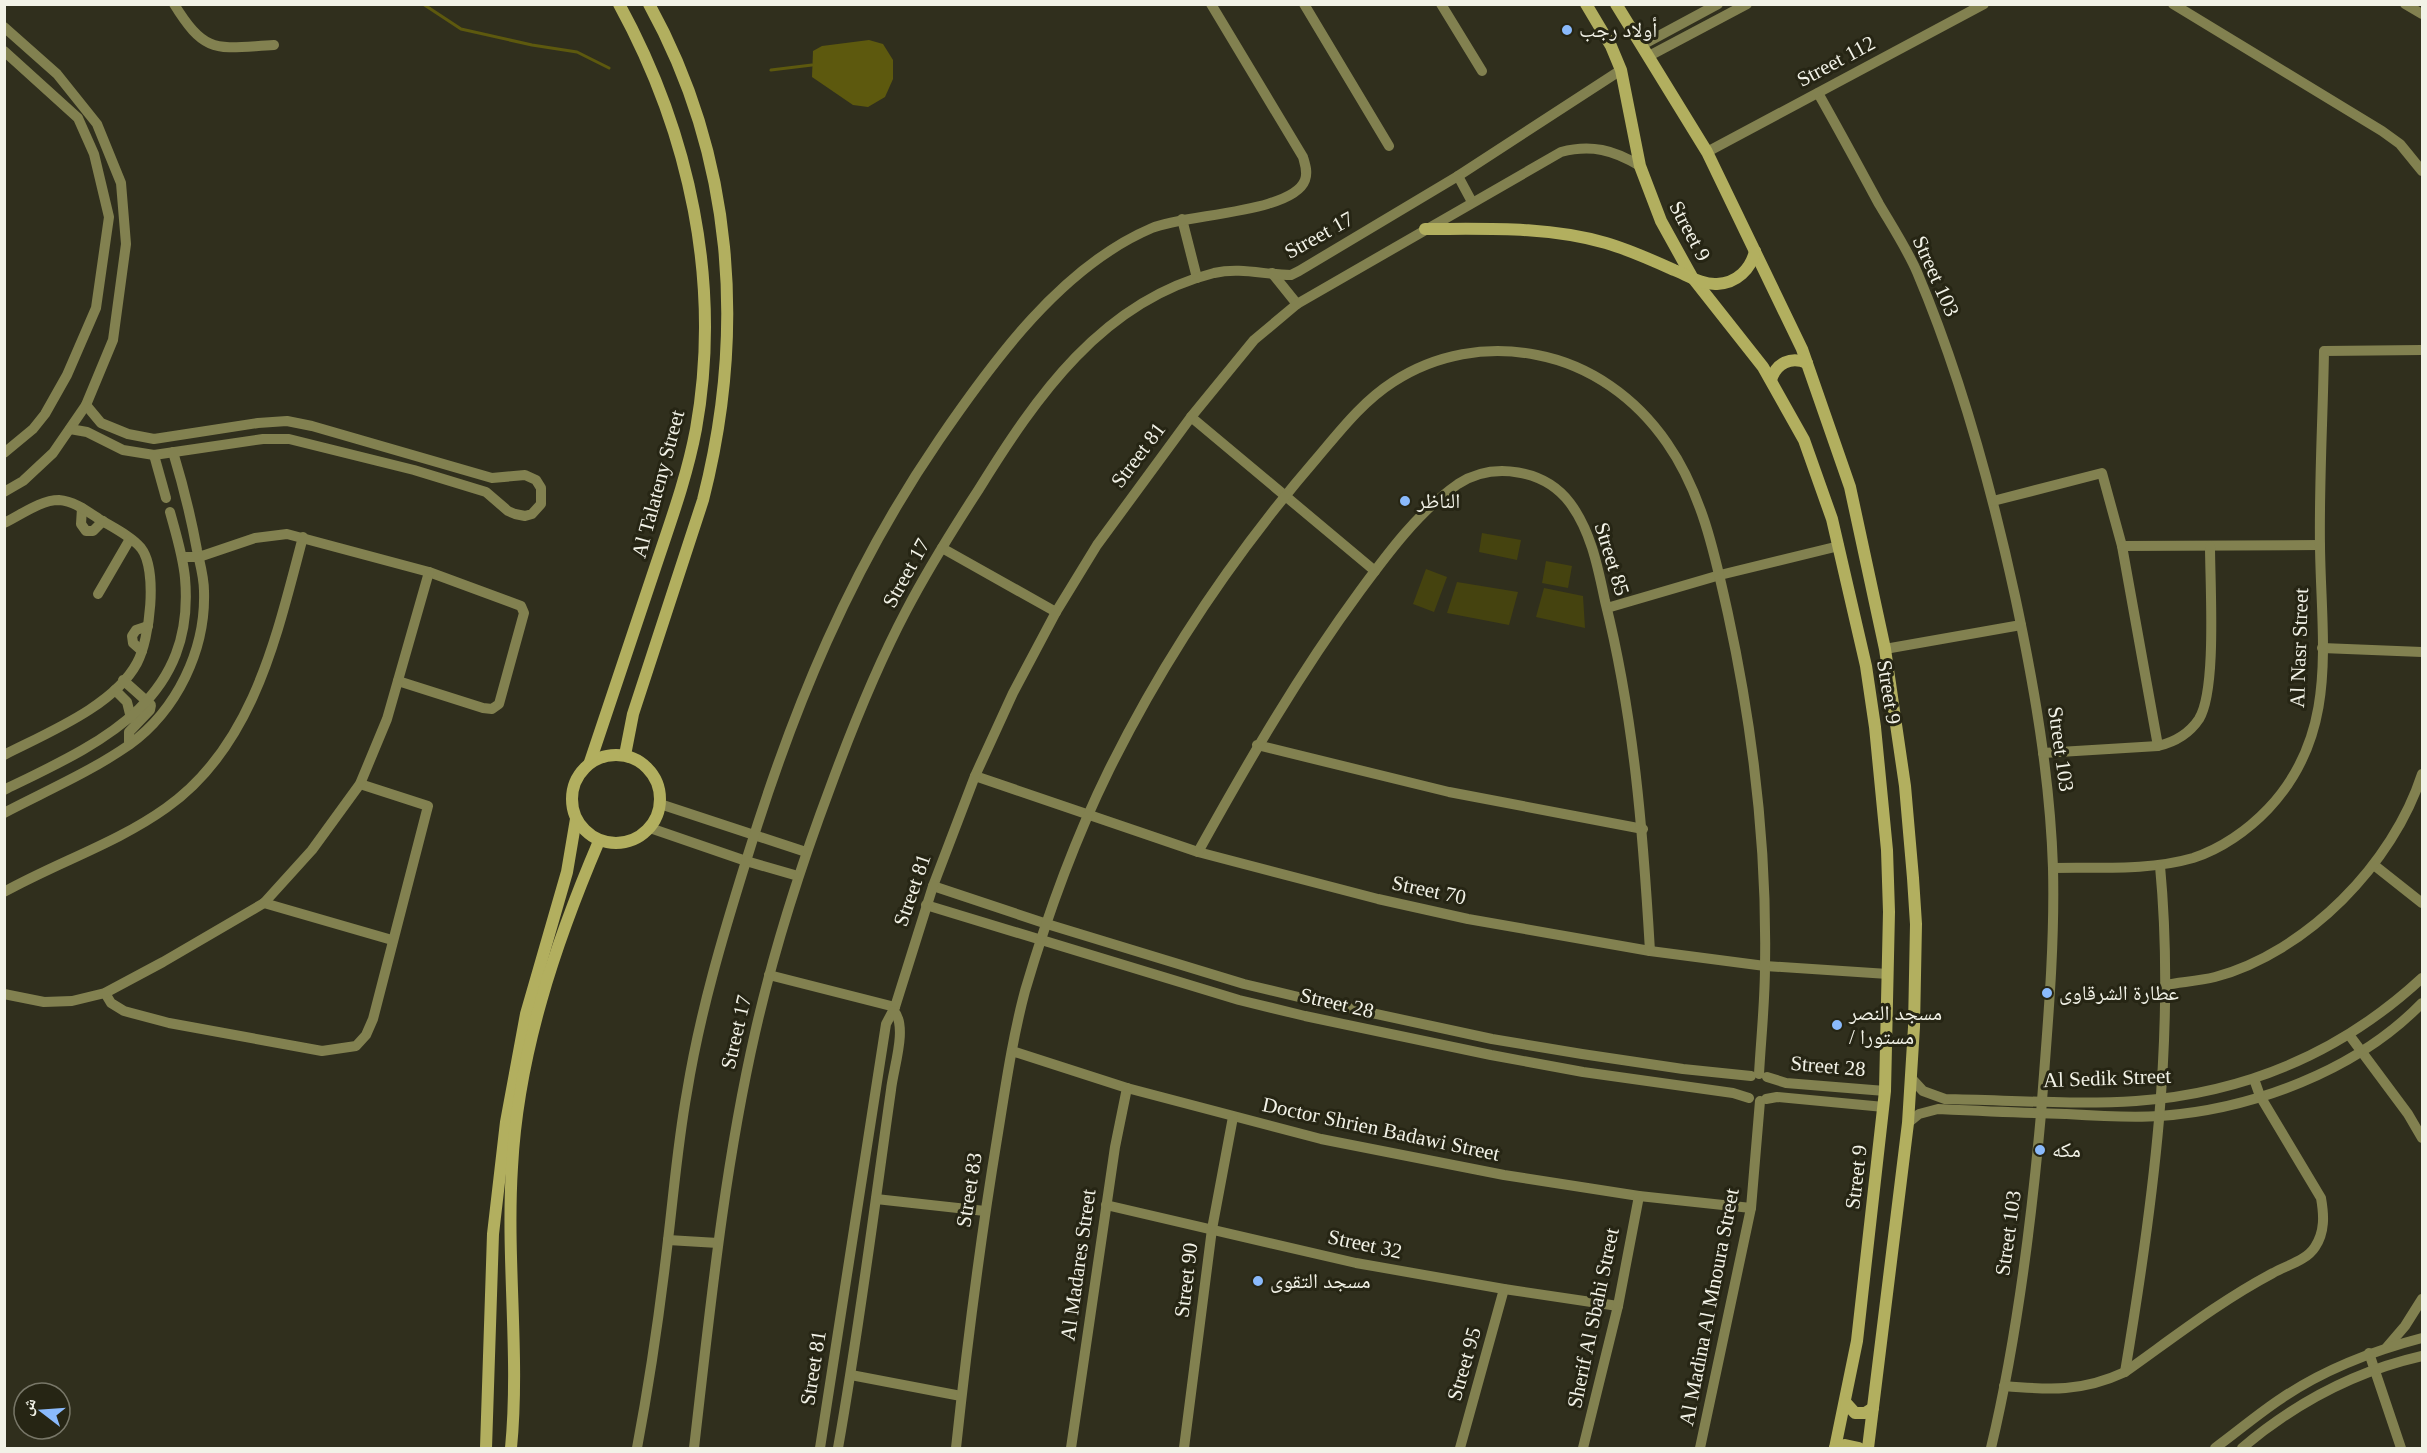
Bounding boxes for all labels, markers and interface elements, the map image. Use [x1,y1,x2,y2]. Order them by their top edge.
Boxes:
place label: أولاد رجب [1579,17,1657,42]
marker: أولاد رجب [1560,23,1574,37]
street label: Street 112 [1793,30,1879,92]
street label: Street 9 [1664,197,1716,265]
street label: Street 17 [1280,206,1358,264]
street label: Street 103 [1908,232,1964,320]
street label: Al Talateny Street [627,407,689,561]
street label: Street 81 [1106,418,1170,492]
place label: الناظر [1416,489,1460,513]
marker: الناظر [1398,494,1412,508]
street label: Street 85 [1590,520,1634,598]
street label: Street 17 [877,534,935,612]
street label: Al Nasr Street [2285,587,2313,708]
street label: Street 9 [1872,658,1906,726]
street label: Street 103 [2043,705,2079,793]
street label: Street 81 [888,851,936,929]
street label: Street 70 [1390,870,1468,910]
place label: عطارة الشرقاوى [2059,981,2179,1005]
street label: Street 28 [1298,983,1376,1023]
marker: عطارة الشرقاوى [2040,986,2054,1000]
street label: Street 17 [716,993,756,1071]
place label: مسجد النصر / مستورا [1848,1001,1942,1049]
marker: مسجد النصر / مستورا [1830,1018,1844,1032]
street label: Street 28 [1789,1051,1867,1081]
street label: Al Sedik Street [2042,1064,2172,1092]
street label: Doctor Shrien Badawi Street [1260,1092,1502,1166]
place label: مكه [2052,1138,2081,1162]
street label: Street 9 [1840,1143,1872,1211]
marker: مكه [2033,1143,2047,1157]
street label: Street 83 [951,1151,987,1229]
street label: Al Madina Al Mnoura Street [1674,1186,1744,1428]
street label: Al Madares Street [1055,1188,1101,1342]
street label: Street 103 [1990,1189,2026,1277]
street label: Street 32 [1326,1224,1404,1264]
street label: Sherif Al Sbahi Street [1562,1225,1624,1410]
street label: Street 90 [1170,1241,1202,1319]
place label: مسجد التقوى [1270,1269,1371,1293]
marker: مسجد التقوى [1251,1274,1265,1288]
street label: Street 95 [1442,1325,1486,1403]
street label: Street 81 [795,1329,831,1407]
north arrow [12,1381,72,1441]
text: ش [18,1396,40,1418]

